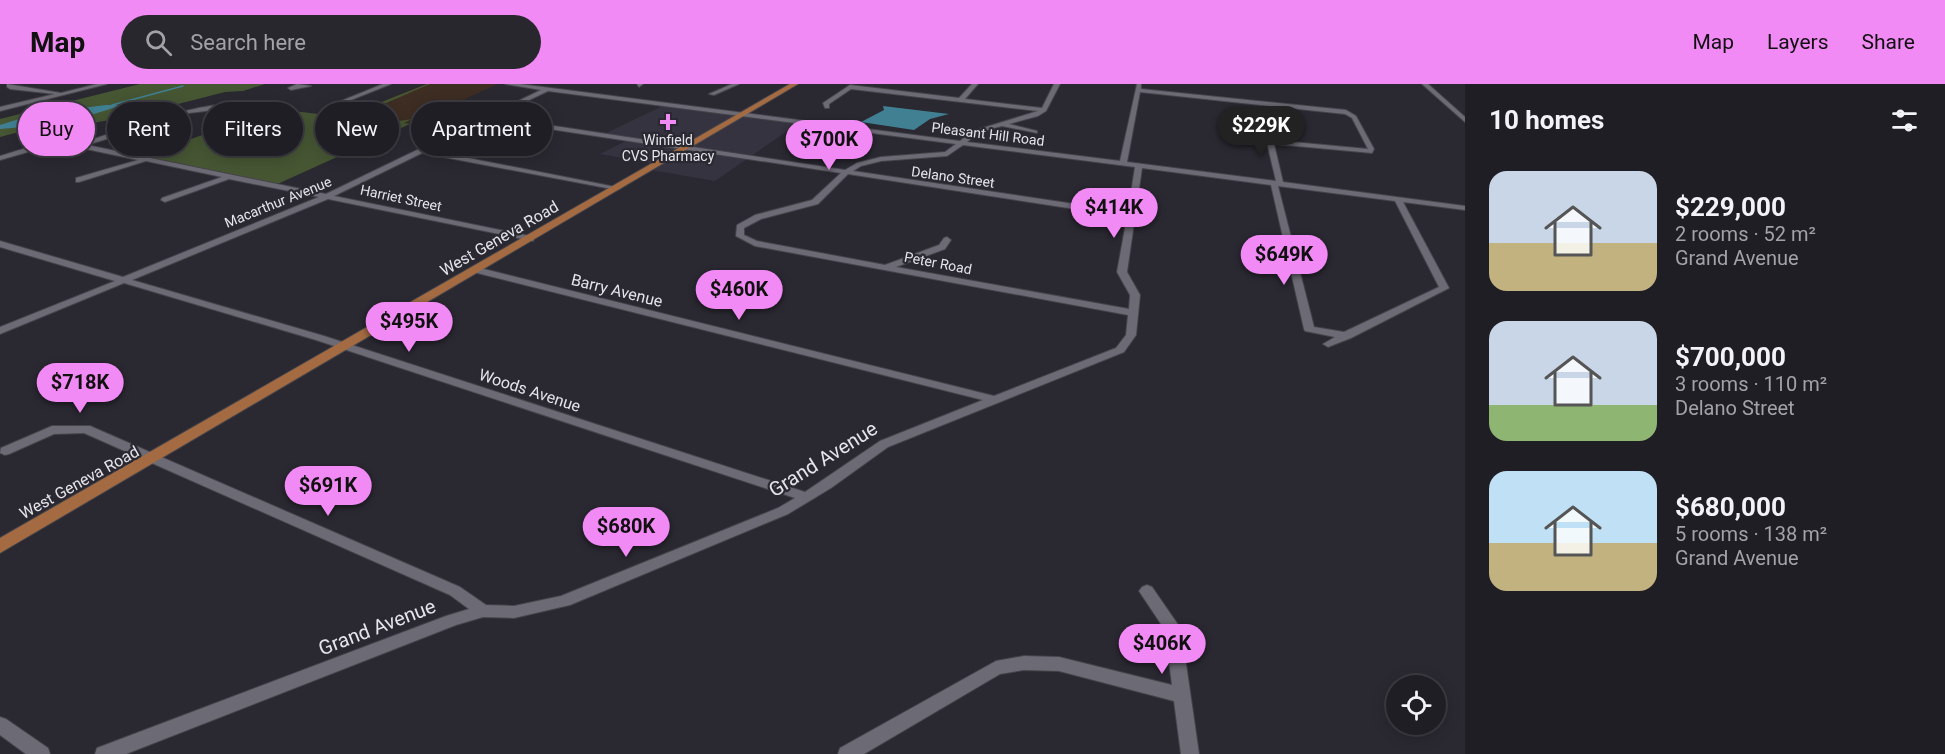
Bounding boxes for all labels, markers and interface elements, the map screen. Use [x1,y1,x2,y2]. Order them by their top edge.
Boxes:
search box [121,15,541,69]
text: Map [30,26,85,59]
icon: search [142,26,175,59]
text: Search here [190,30,306,55]
text: Map [1692,30,1734,54]
text: Layers [1767,30,1828,54]
text: Share [1861,30,1915,54]
chip: Buy [18,102,95,156]
chip: Rent [107,102,191,156]
chip: Filters [203,102,303,156]
chip: New [315,102,399,156]
chip: Apartment [411,102,552,156]
icon: filters [1888,104,1921,137]
text: 10 homes [1489,105,1604,135]
pin: $229K [1219,106,1303,157]
text: $229K [1232,113,1290,137]
marker: Winfield CVS Pharmacy [661,115,675,129]
street label: Pleasant Hill Road [931,119,1045,149]
pin: $700K [787,120,871,171]
text: $700K [800,127,858,151]
place label: Winfield CVS Pharmacy [622,132,715,164]
street label: Delano Street [910,163,996,191]
street label: Macarthur Avenue [222,173,334,231]
street label: Harriet Street [359,182,444,215]
pin: $414K [1072,188,1156,239]
text: $229,000 [1675,192,1786,222]
text: $414K [1085,195,1143,219]
icon: home [1537,195,1609,267]
street label: West Geneva Road [437,197,562,280]
text: 2 rooms · 52 m² [1675,222,1816,246]
pin: $649K [1242,235,1326,286]
text: $649K [1255,242,1313,266]
text: Grand Avenue [1675,246,1799,270]
street label: Peter Road [903,249,973,277]
street label: Barry Avenue [569,270,665,311]
pin: $460K [697,270,781,321]
text: $460K [710,277,768,301]
pin: $495K [367,302,451,353]
text: $495K [380,309,438,333]
text: $700,000 [1675,342,1786,372]
icon: home [1537,345,1609,417]
pin: $718K [38,363,122,414]
street label: Woods Avenue [477,365,583,416]
text: $718K [51,370,109,394]
text: 3 rooms · 110 m² [1675,372,1827,396]
text: Delano Street [1675,396,1795,420]
street label: Grand Avenue [764,416,882,502]
street label: West Geneva Road [16,442,142,523]
pin: $691K [286,466,370,517]
text: $691K [299,473,357,497]
text: $680,000 [1675,492,1786,522]
icon: home [1537,495,1609,567]
pin: $680K [584,507,668,558]
text: $680K [597,514,655,538]
text: 5 rooms · 138 m² [1675,522,1827,546]
text: Grand Avenue [1675,546,1799,570]
street label: Grand Avenue [315,594,439,660]
pin: $406K [1120,624,1204,675]
text: $406K [1133,631,1191,655]
map controls [1386,675,1446,735]
button: locate [1386,675,1446,735]

